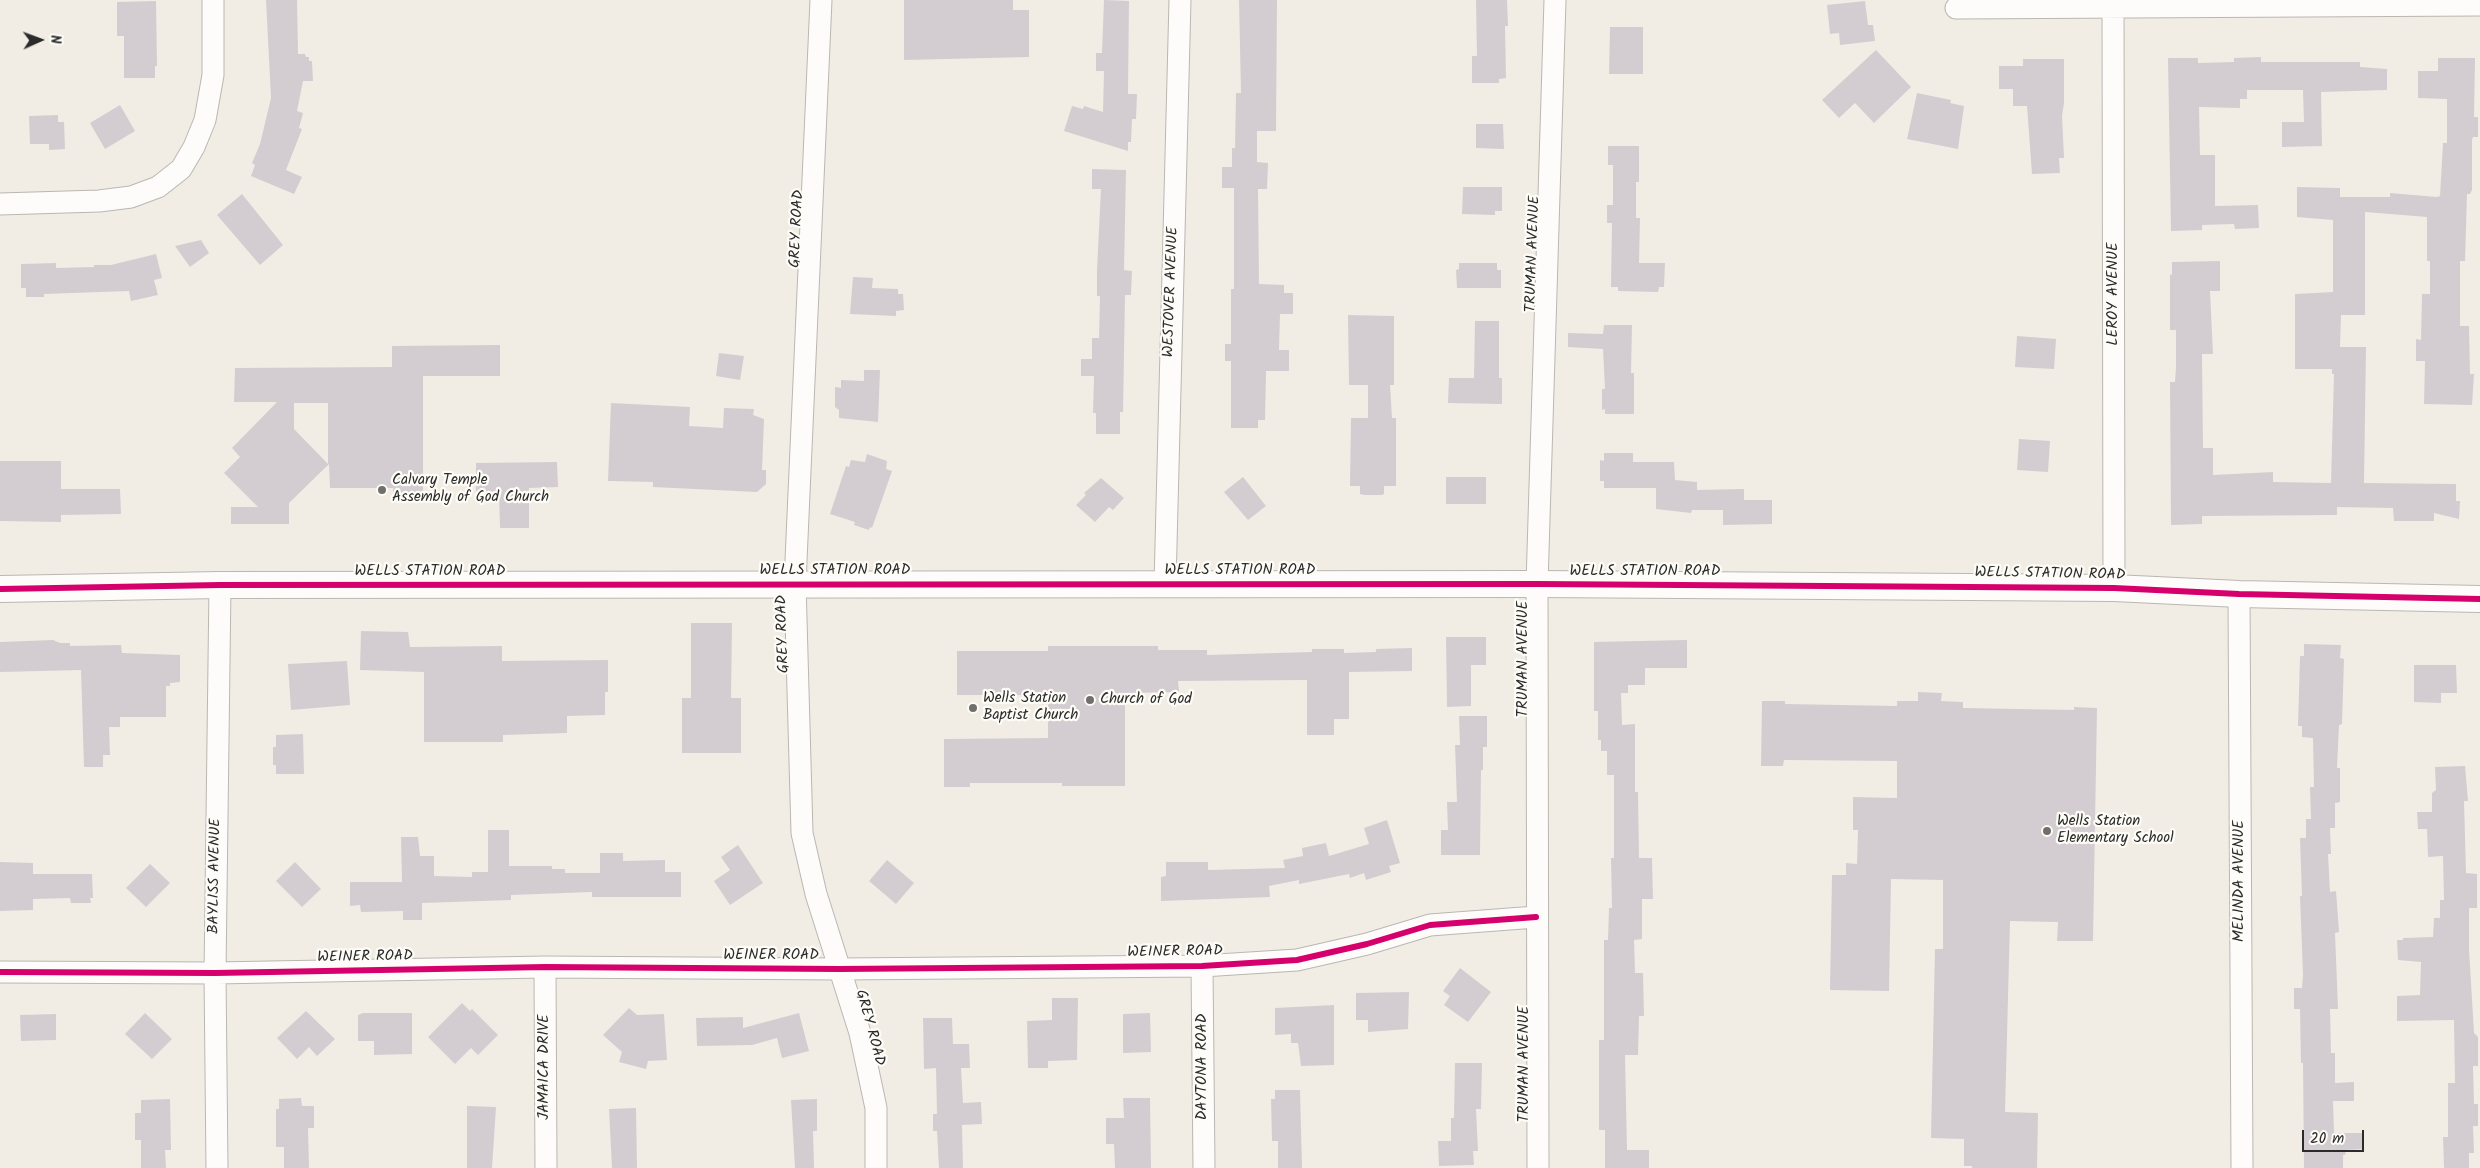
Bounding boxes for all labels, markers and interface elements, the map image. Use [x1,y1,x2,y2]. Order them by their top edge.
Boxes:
north arrow [15,15,65,65]
text: N [44,35,66,44]
street label: GREY ROAD [787,190,809,268]
street label: TRUMAN AVENUE [1523,195,1545,313]
street label: WESTOVER AVENUE [1161,226,1183,358]
street label: LEROY AVENUE [2105,242,2123,346]
place label: Calvary Temple Assembly of God Church [392,472,549,507]
marker: Calvary Temple Assembly of God Church [376,484,388,496]
street label: WELLS STATION ROAD [760,562,910,580]
street label: WELLS STATION ROAD [1165,562,1315,580]
street label: WELLS STATION ROAD [355,563,505,581]
street label: WELLS STATION ROAD [1570,563,1720,581]
street label: WELLS STATION ROAD [1974,565,2126,585]
street label: GREY ROAD [774,595,794,673]
street label: TRUMAN AVENUE [1515,601,1533,717]
place label: Wells Station Baptist Church [983,690,1078,725]
place label: Church of God [1100,691,1192,709]
marker: Church of God [1084,694,1096,706]
marker: Wells Station Baptist Church [967,702,979,714]
place label: Wells Station Elementary School [2057,813,2174,848]
street label: BAYLISS AVENUE [206,818,226,934]
street label: MELINDA AVENUE [2231,820,2249,942]
marker: Wells Station Elementary School [2041,825,2053,837]
street label: WEINER ROAD [1127,943,1223,963]
street label: WEINER ROAD [723,947,819,965]
street label: WEINER ROAD [317,948,413,968]
street label: GREY ROAD [850,988,888,1068]
street label: TRUMAN AVENUE [1516,1006,1534,1122]
street label: JAMAICA DRIVE [536,1014,554,1120]
street label: DAYTONA ROAD [1194,1014,1212,1120]
scale bar [2305,1120,2368,1152]
text: 20 m [2310,1127,2344,1151]

